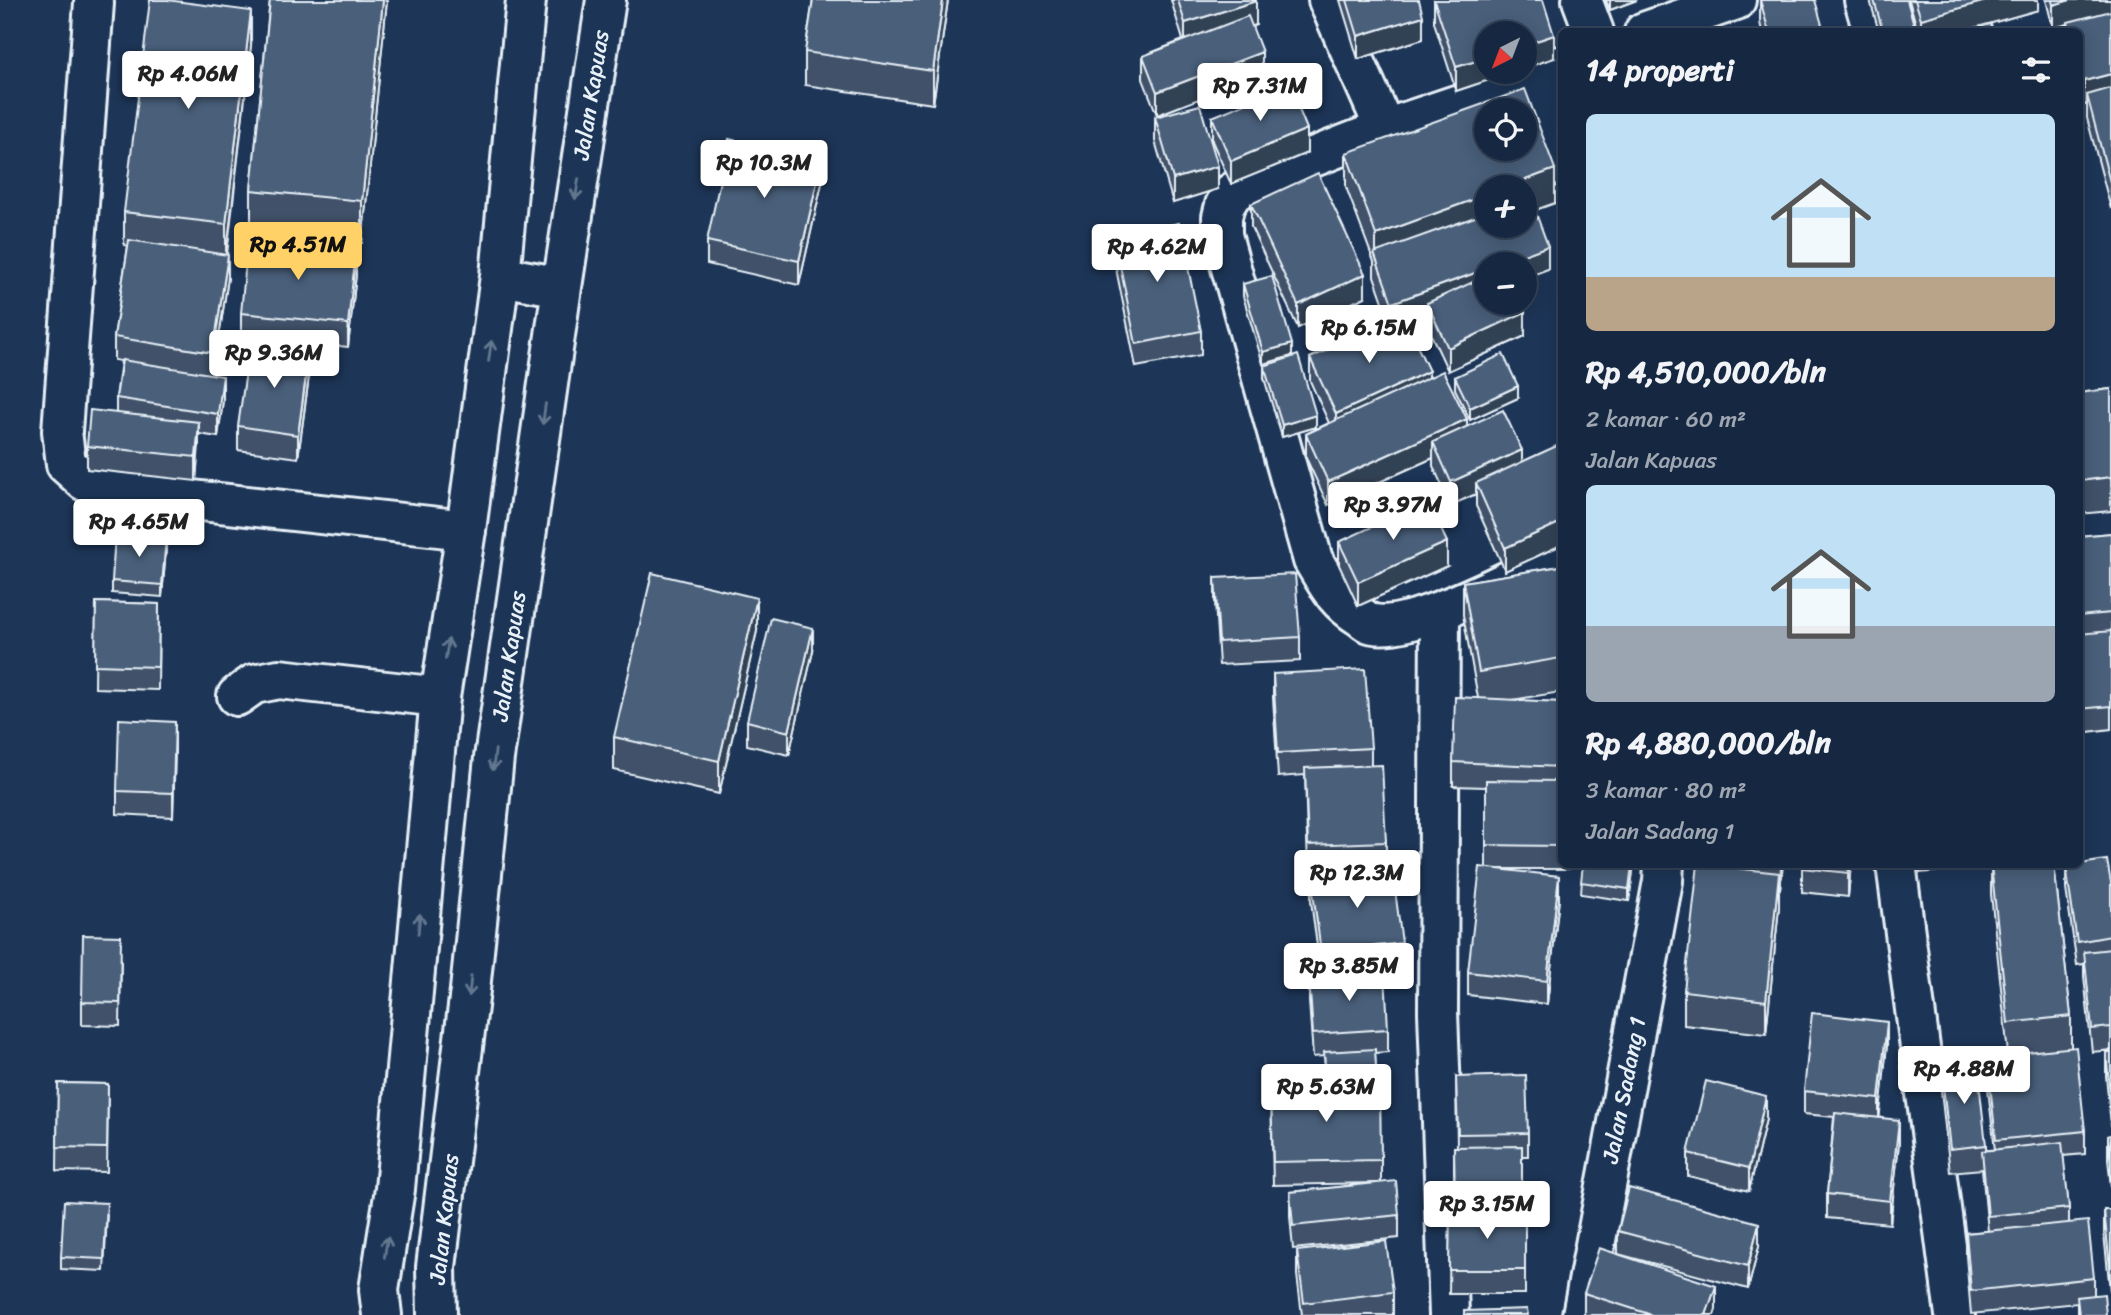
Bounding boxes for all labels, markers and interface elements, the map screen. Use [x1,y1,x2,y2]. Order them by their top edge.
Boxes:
north arrow [1474,21,1536,84]
map controls [1474,21,1537,315]
street label: Jalan Kapuas [560,27,622,164]
text: 14 properti [1586,43,1734,97]
icon: filters [2017,51,2055,89]
pin: Rp 4.06M [116,52,260,111]
text: Rp 4.06M [138,53,238,94]
pin: Rp 7.31M [1188,64,1332,123]
text: Rp 7.31M [1213,65,1307,106]
button: locate [1474,98,1537,161]
pin: Rp 10.3M [692,140,836,200]
text: Rp 10.3M [717,142,811,183]
icon: home [1758,160,1884,286]
button: + [1474,175,1537,238]
one-way arrow [570,177,583,199]
pin: Rp 4.51M [226,222,370,282]
text: Rp 4.51M [250,224,346,265]
pin: Rp 4.62M [1085,224,1229,284]
text: Rp 4.62M [1108,226,1206,267]
button: − [1474,252,1537,315]
pin: Rp 6.15M [1297,306,1441,365]
text: Rp 6.15M [1322,307,1416,348]
pin: Rp 9.36M [202,330,346,390]
text: Rp 9.36M [225,332,323,373]
one-way arrow [483,340,496,363]
text: Rp 4,510,000/bln [1586,345,1826,399]
text: 2 kamar · 60 m² [1586,399,1746,440]
one-way arrow [537,402,550,425]
text: Jalan Kapuas [1586,440,1717,481]
pin: Rp 3.97M [1321,482,1465,542]
text: Rp 3.97M [1344,484,1442,525]
pin: Rp 4.65M [67,500,211,559]
text: Rp 4.65M [89,501,189,542]
icon: home [1758,531,1884,657]
street label: Jalan Kapuas [479,588,538,725]
one-way arrow [441,638,454,661]
text: Rp 4,880,000/bln [1586,716,1831,770]
one-way arrow [488,748,501,771]
text: 3 kamar · 80 m² [1586,770,1746,811]
text: Jalan Sadang 1 [1586,811,1734,852]
pin: Rp 12.3M [1285,850,1429,910]
text: Rp 12.3M [1310,852,1404,893]
one-way arrow [413,913,426,935]
pin: Rp 3.85M [1277,944,1421,1003]
text: Rp 3.85M [1300,945,1398,986]
one-way arrow [464,975,477,997]
street label: Jalan Sadang 1 [1590,1013,1658,1168]
pin: Rp 4.88M [1892,1046,2036,1106]
text: Rp 4.88M [1914,1048,2014,1089]
pin: Rp 5.63M [1254,1064,1398,1124]
text: Rp 5.63M [1277,1066,1375,1107]
street label: Jalan Kapuas [417,1151,471,1287]
pin: Rp 3.15M [1415,1182,1559,1241]
text: Rp 3.15M [1440,1183,1534,1224]
one-way arrow [380,1237,393,1259]

